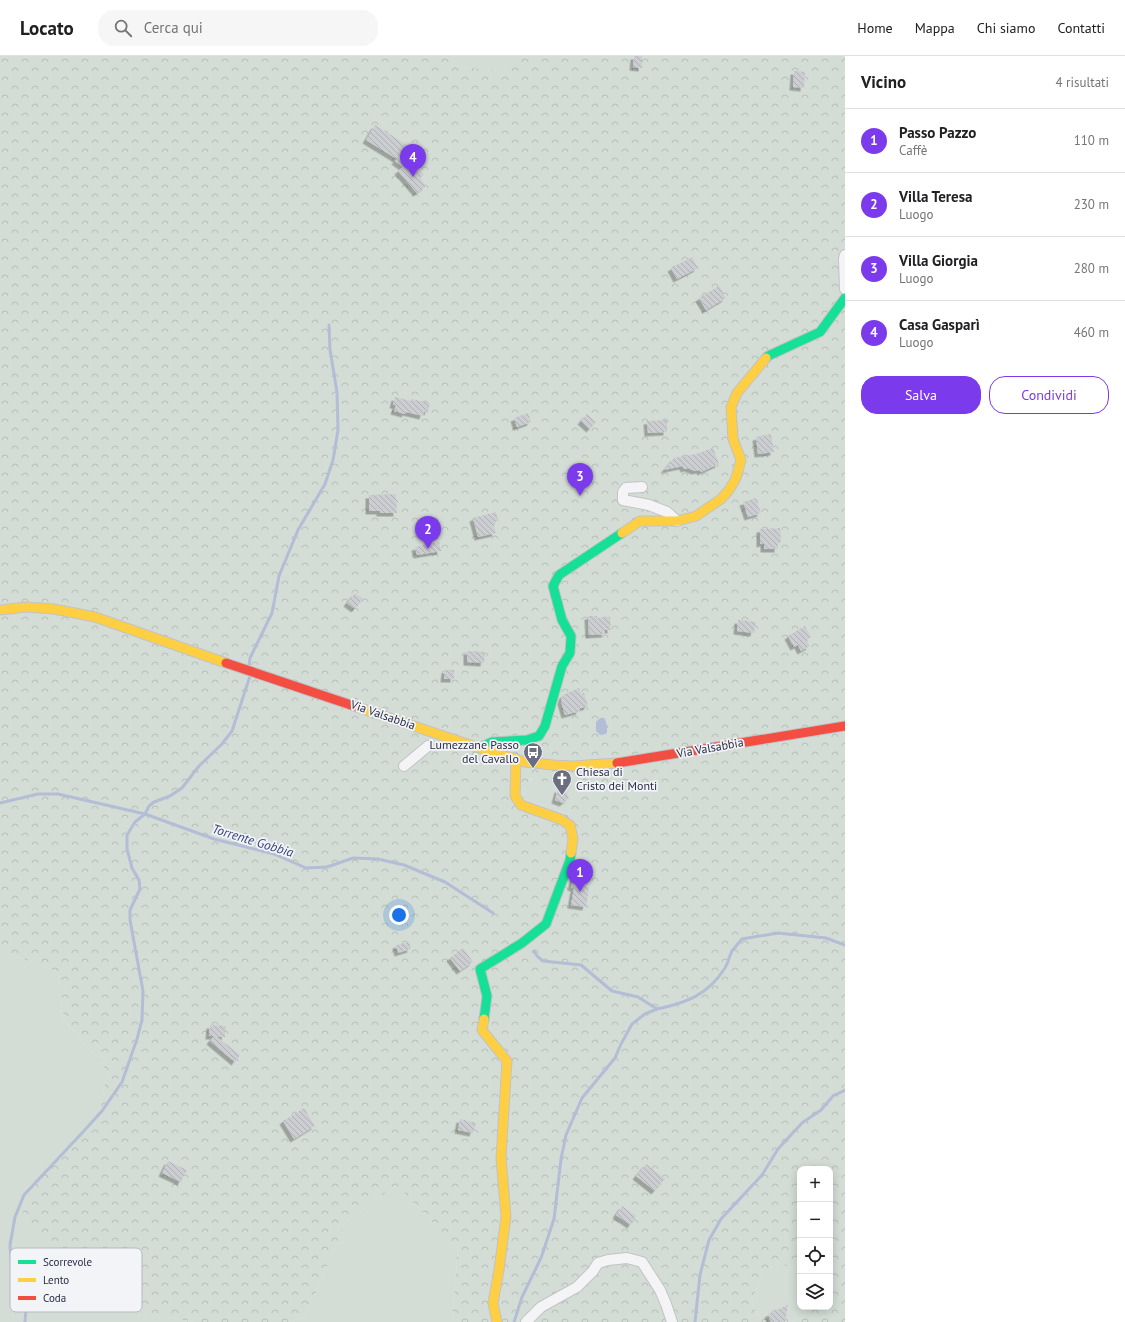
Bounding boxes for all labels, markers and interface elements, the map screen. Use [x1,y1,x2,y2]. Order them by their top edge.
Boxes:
search box [98,10,378,46]
text: Locato [20,16,74,40]
icon: search [112,17,134,39]
text: Cerca qui [144,18,203,37]
text: Home [857,19,893,37]
text: Mappa [915,19,955,37]
text: Chi siamo [977,19,1035,37]
text: Contatti [1057,19,1105,37]
text: Vicino [861,71,906,93]
text: 4 risultati [1056,74,1109,91]
text: Passo Pazzo [899,123,976,142]
text: 1 [870,132,878,149]
text: 110 m [1074,132,1109,149]
text: Caffè [899,142,927,159]
pin: 4 [400,144,426,177]
text: Villa Teresa [899,187,972,206]
text: 2 [870,196,878,213]
text: 230 m [1074,196,1109,213]
text: Luogo [899,206,933,223]
text: Villa Giorgia [899,251,978,270]
text: 3 [870,260,878,277]
text: 280 m [1074,260,1109,277]
text: Luogo [899,270,933,287]
text: Casa Gasparì [899,315,980,334]
text: 4 [870,324,878,341]
text: 460 m [1074,324,1109,341]
text: Luogo [899,334,933,351]
button: Salva [861,376,981,414]
button: Condividi [989,376,1109,414]
pin: 3 [567,463,593,496]
pin: 2 [415,516,441,549]
street label: Via Valsabbia [348,696,418,733]
street label: Via Valsabbia [674,734,745,761]
place label: Lumezzane Passo del Cavallo [430,737,519,766]
bus stop icon: Lumezzane Passo del Cavallo [522,741,544,769]
place label: Chiesa di Cristo dei Monti [576,764,657,793]
church icon: Chiesa di Cristo dei Monti [551,768,573,796]
water label: Torrente Gobbia [210,820,296,861]
pin: 1 [567,859,593,892]
your location [389,905,409,925]
map controls [797,1166,833,1310]
button: + [797,1166,833,1202]
button: − [797,1202,833,1238]
button: locate [797,1238,833,1274]
legend [10,1248,142,1312]
text: Scorrevole [43,1255,93,1269]
text: Lento [43,1273,69,1287]
button: layers [797,1274,833,1310]
text: Coda [43,1291,66,1305]

